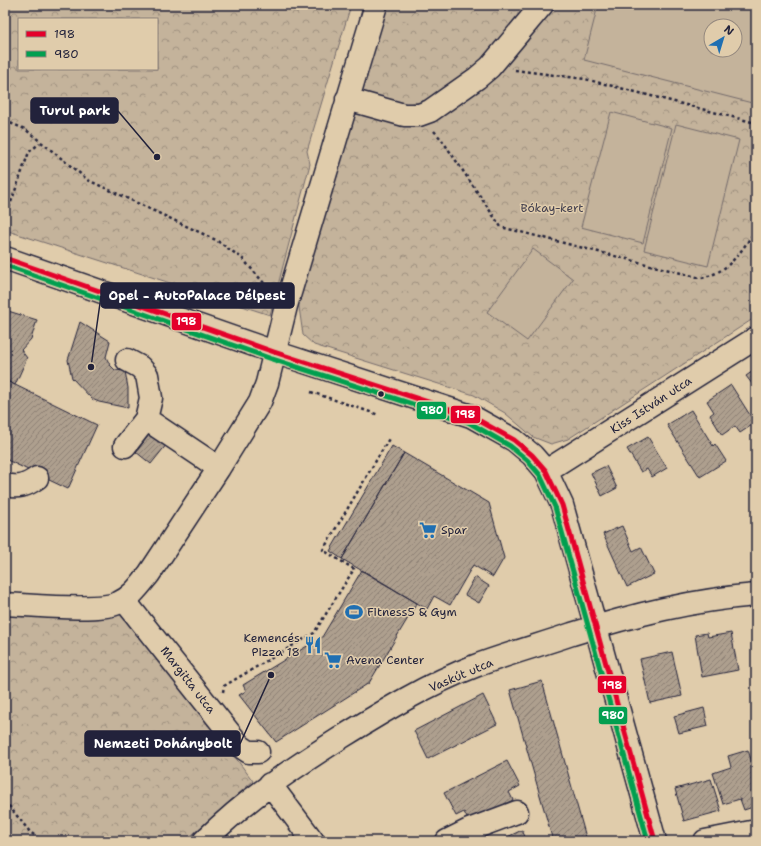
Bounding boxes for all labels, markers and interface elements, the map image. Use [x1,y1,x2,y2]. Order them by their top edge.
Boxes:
legend [18,18,158,70]
north arrow [703,18,743,58]
text: N [721,22,737,39]
text: 198 [54,26,75,42]
text: 980 [54,46,79,62]
callout: Turul park [31,98,118,123]
text: Turul park [39,102,111,119]
park label: Bókay-kert [520,200,584,216]
callout: Opel - AutoPalace Délpest [101,283,294,308]
text: Opel - AutoPalace Délpest [108,287,286,304]
line badge: 198 [171,312,202,331]
text: 198 [176,314,196,329]
street label: Kiss István utca [607,372,695,437]
unlabelled marker [376,389,386,399]
line badge: 980 [416,401,447,420]
text: 980 [420,403,444,418]
line badge: 198 [450,405,481,424]
text: 198 [455,407,475,422]
supermarket icon: Spar [418,520,438,540]
place label: Spar [441,522,467,538]
sports icon: Fitness5 & Gym [344,602,364,622]
place label: Fitness5 & Gym [367,604,457,620]
place label: Kemencés Pizza 18 [243,630,300,660]
restaurant icon: Kemencés Pizza 18 [303,635,323,655]
street label: Margitta utca [157,643,220,717]
supermarket icon: Avena Center [323,650,343,670]
place label: Avena Center [346,652,425,668]
street label: Vaskút utca [427,654,496,696]
line badge: 198 [597,675,627,694]
text: 198 [602,678,622,693]
line badge: 980 [598,706,628,725]
text: 980 [601,708,625,723]
callout: Nemzeti Dohánybolt [85,731,240,756]
text: Nemzeti Dohánybolt [94,735,232,752]

